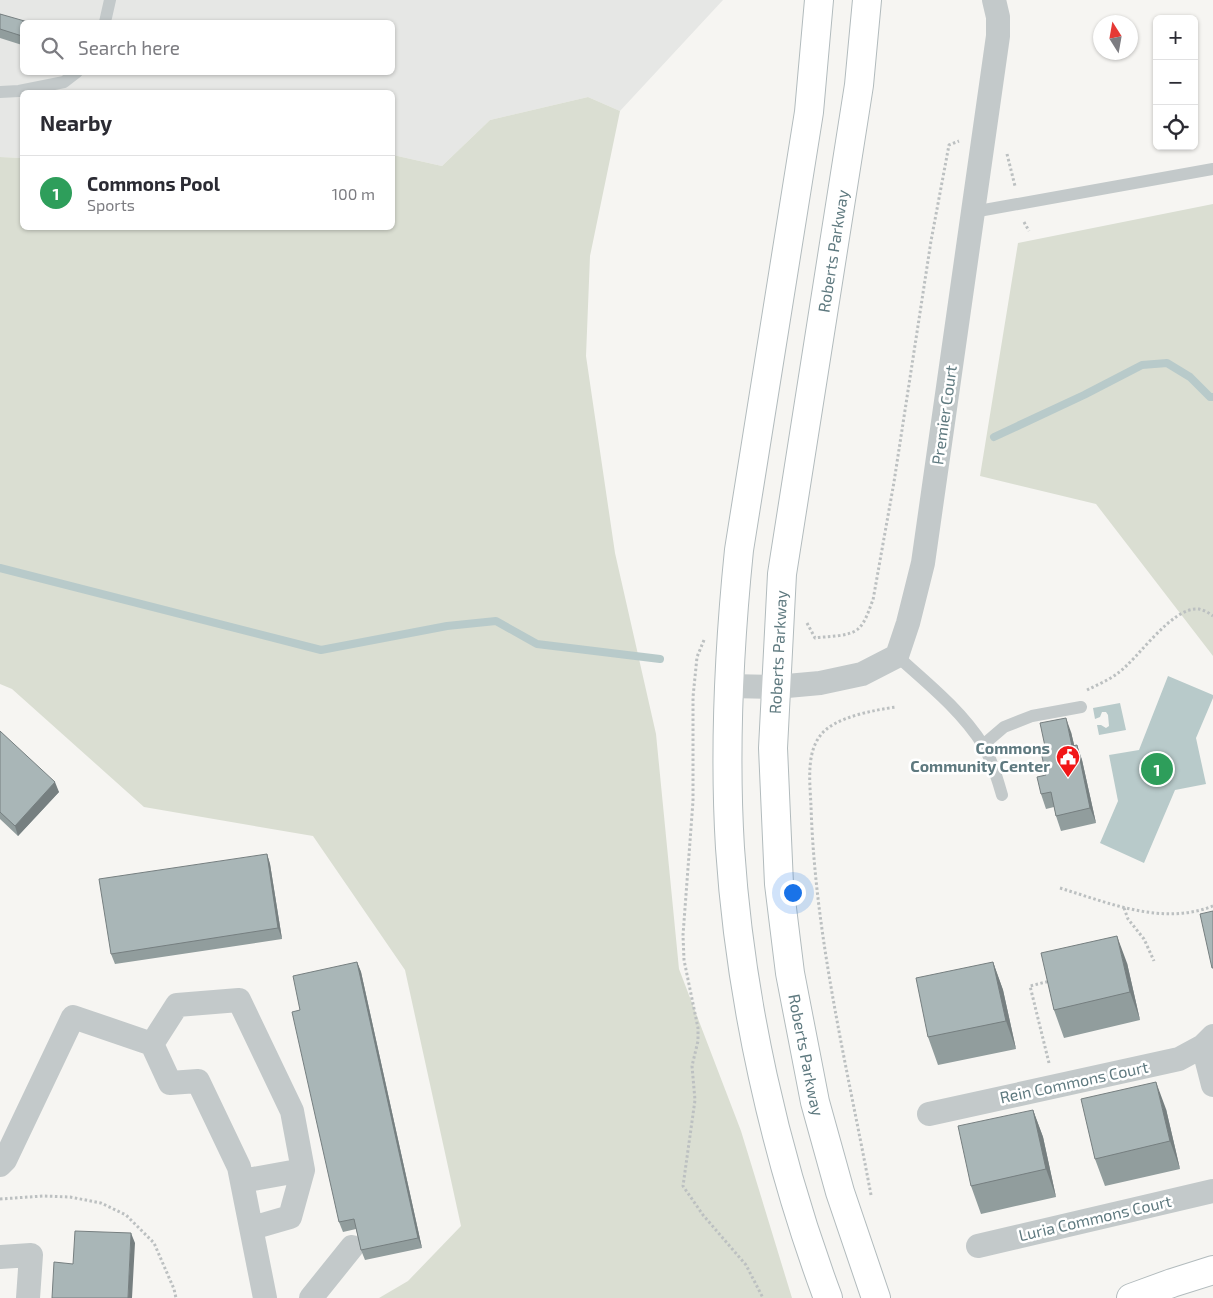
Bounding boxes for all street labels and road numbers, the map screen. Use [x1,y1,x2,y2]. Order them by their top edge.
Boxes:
street label: Roberts Parkway [813,188,852,314]
street label: Premier Court [927,364,960,466]
street label: Roberts Parkway [765,589,790,714]
street label: Roberts Parkway [785,992,829,1119]
street label: Rein Commons Court [998,1056,1150,1107]
street label: Luria Commons Court [1017,1191,1173,1244]

